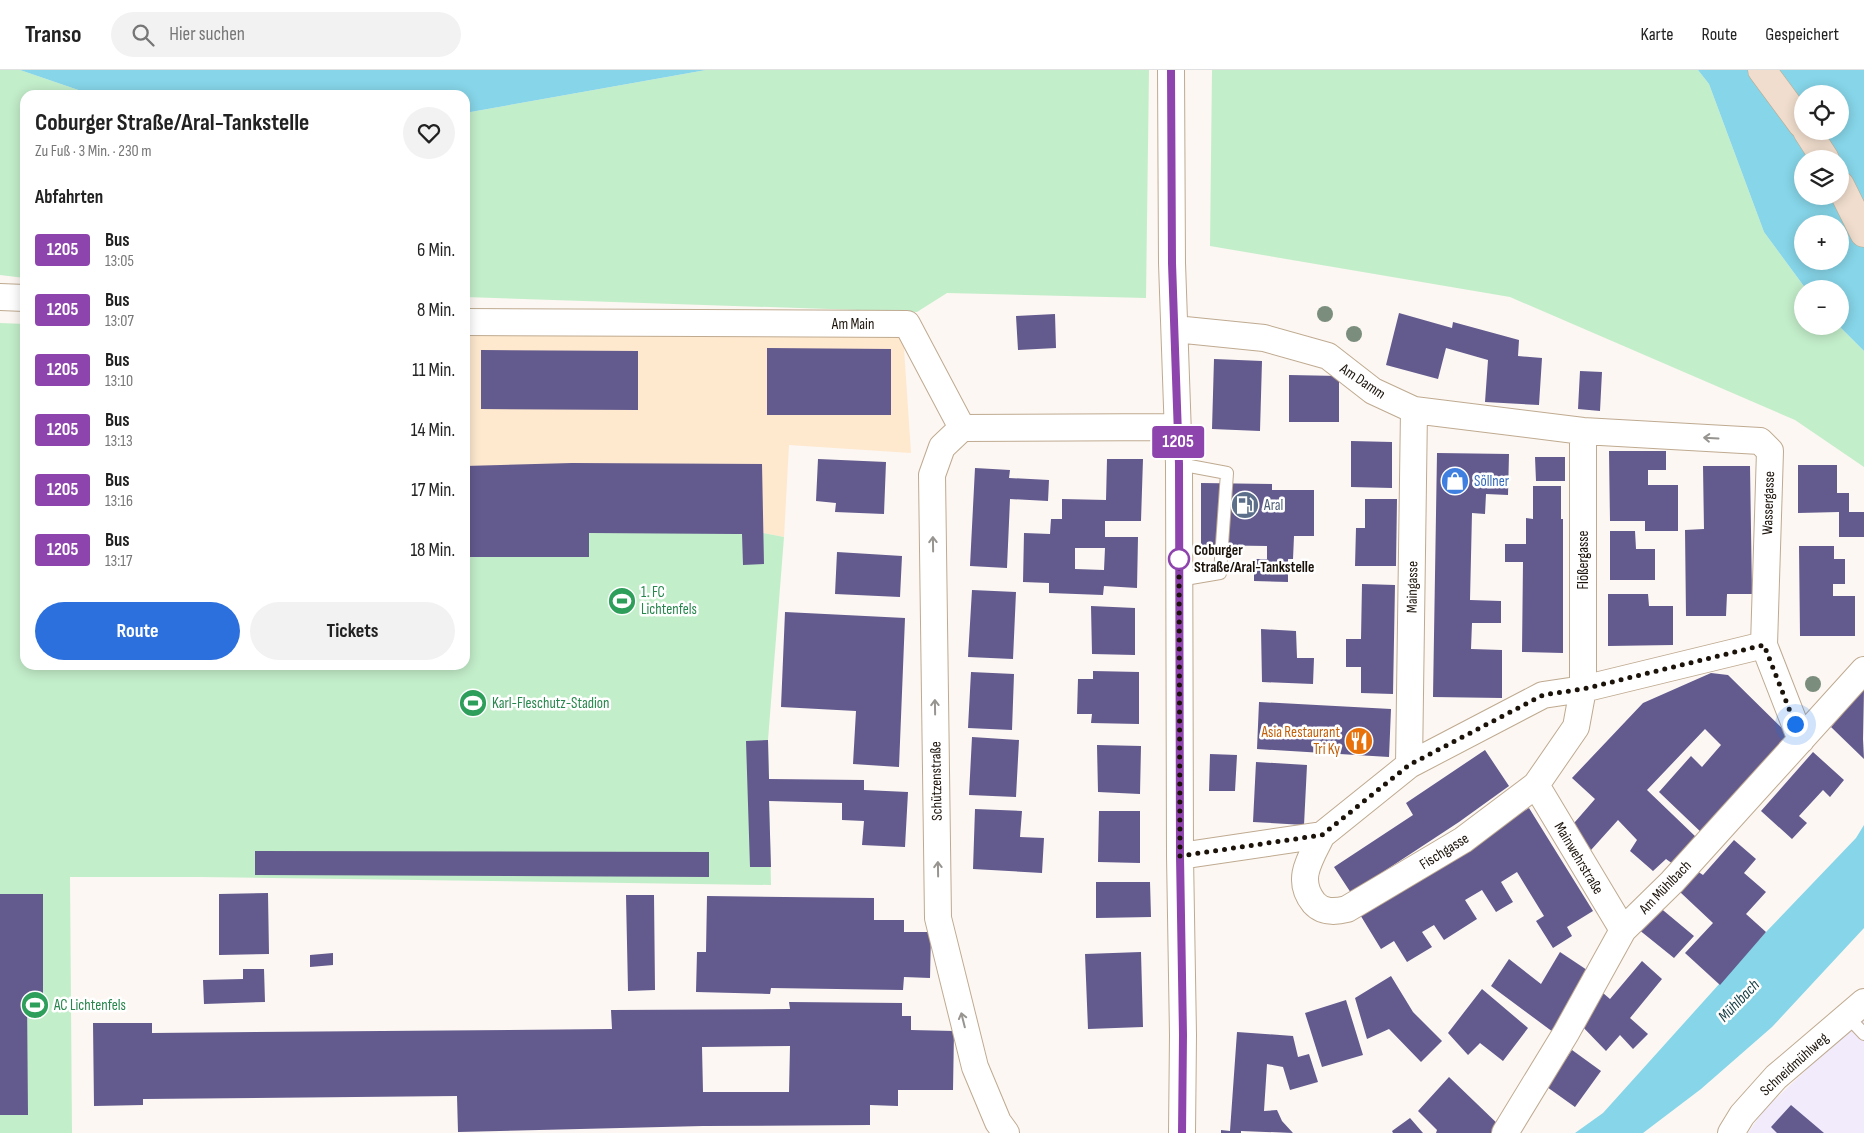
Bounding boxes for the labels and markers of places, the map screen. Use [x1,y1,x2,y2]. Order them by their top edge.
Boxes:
shop icon: Söllner [1440,466,1470,496]
place label: Söllner [1474,472,1510,491]
fuel station icon: Aral [1230,490,1260,520]
place label: Aral [1263,496,1283,515]
place label: Coburger Straße/Aral-Tankstelle [1194,541,1314,577]
marker: Coburger Straße/Aral-Tankstelle [1168,548,1190,570]
place label: 1. FC Lichtenfels [641,583,697,619]
sports icon: 1. FC Lichtenfels [607,586,637,616]
sports icon: Karl-Fleschutz-Stadion [458,688,488,718]
place label: Karl-Fleschutz-Stadion [492,694,610,713]
place label: Asia Restaurant Tri Ky [1261,723,1340,759]
restaurant icon: Asia Restaurant Tri Ky [1344,726,1374,756]
sports icon: AC Lichtenfels [20,990,50,1020]
place label: AC Lichtenfels [53,996,126,1015]

